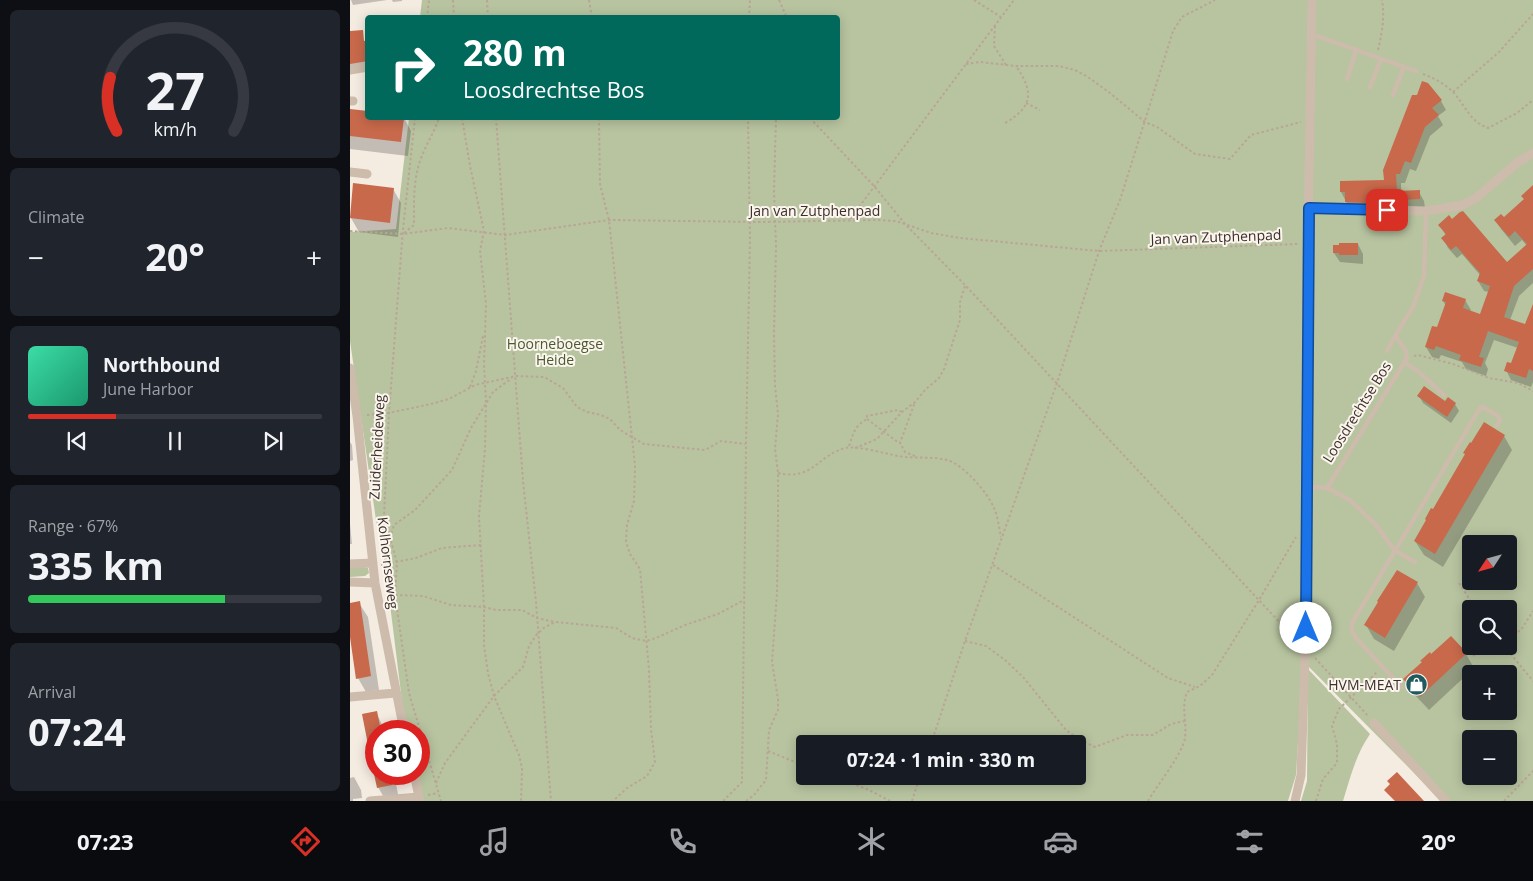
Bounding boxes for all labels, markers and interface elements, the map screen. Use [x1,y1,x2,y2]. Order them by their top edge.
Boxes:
text: 280 m [463,29,567,76]
icon: right [380,35,445,100]
text: 27 [145,54,205,125]
text: Loosdrechtse Bos [463,74,645,104]
text: km/h [153,117,197,141]
pin [1366,189,1408,231]
icon: arrive [1373,196,1401,224]
street label: Jan van Zutphenpad [748,201,880,220]
text: Climate [28,206,85,228]
street label: Jan van Zutphenpad [1148,225,1282,248]
text: 20° [145,230,205,282]
text: − [28,238,44,276]
text: + [306,238,322,276]
park label: Hoorneboegse Heide [507,334,603,369]
text: Northbound [103,352,220,378]
street label: Loosdrechtse Bos [1318,357,1395,466]
text: June Harbor [103,378,193,400]
street label: Zuiderheideweg [364,394,389,500]
icon: previous [63,427,91,455]
icon: pause [161,427,189,455]
icon: next [259,427,287,455]
text: Range · 67% [28,515,118,537]
street label: Kolhornseweg [373,516,404,610]
north arrow [1462,535,1518,590]
map controls [1462,535,1517,785]
text: 335 km [28,539,164,591]
button: search [1462,600,1517,655]
position arrow [1279,601,1331,653]
button: + [1462,665,1517,720]
shop icon: HVM-MEAT [1405,673,1429,697]
place label: HVM-MEAT [1328,675,1401,694]
text: Arrival [28,681,76,703]
text: 07:24 [28,705,126,757]
speed limit sign: 30 [365,720,430,785]
button: − [1462,730,1517,785]
text: 07:24 · 1 min · 330 m [847,747,1035,773]
icon: directions [288,824,323,859]
icon: music [477,824,512,859]
icon: phone [665,824,700,859]
icon: climate [854,824,889,859]
icon: car [1043,824,1078,859]
icon: filters [1232,824,1267,859]
text: 07:23 [77,826,134,856]
text: 20° [1421,826,1456,856]

